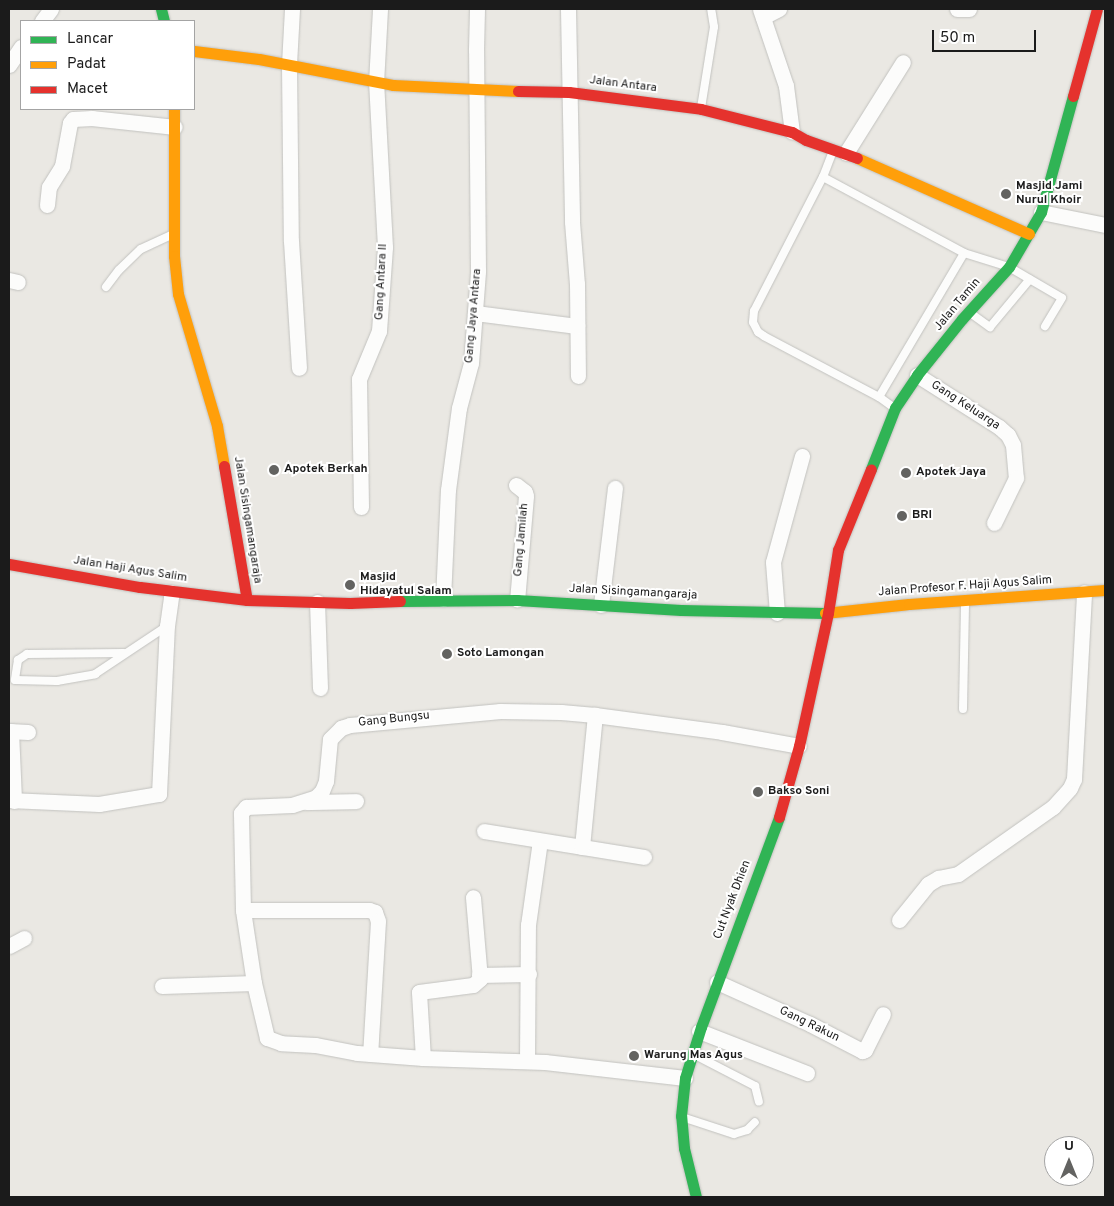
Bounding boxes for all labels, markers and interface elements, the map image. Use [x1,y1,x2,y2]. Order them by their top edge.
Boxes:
legend [20,20,195,110]
scale bar [934,20,1038,52]
text: 50 m [940,29,975,48]
text: Lancar [67,30,113,49]
text: Padat [67,55,106,74]
street label: Jalan Antara [588,74,658,96]
text: Macet [67,80,108,99]
place label: Masjid Jami Nurul Khoir [1016,180,1082,208]
marker: Masjid Jami Nurul Khoir [1000,188,1012,200]
street label: Gang Antara II [373,243,391,321]
street label: Gang Jaya Antara [463,268,485,364]
street label: Jalan Tamin [932,276,984,334]
street label: Gang Keluarga [928,378,1002,434]
street label: Jalan Sisingamangaraja [230,455,264,585]
place label: Apotek Berkah [284,463,368,477]
marker: Apotek Berkah [268,464,280,476]
place label: Apotek Jaya [916,466,986,480]
marker: Apotek Jaya [900,467,912,479]
street label: Gang Jamilah [512,503,532,577]
place label: BRI [912,509,932,523]
marker: BRI [896,510,908,522]
street label: Jalan Haji Agus Salim [72,554,188,586]
place label: Masjid Hidayatul Salam [360,571,452,599]
street label: Jalan Profesor F. Haji Agus Salim [877,574,1053,600]
marker: Masjid Hidayatul Salam [344,579,356,591]
street label: Jalan Sisingamangaraja [568,582,698,604]
place label: Soto Lamongan [457,647,544,661]
marker: Soto Lamongan [441,648,453,660]
street label: Gang Bungsu [357,709,431,731]
place label: Bakso Soni [768,785,829,799]
marker: Bakso Soni [752,786,764,798]
street label: Cut Nyak Dhien [711,859,755,941]
street label: Gang Rakun [777,1004,841,1046]
place label: Warung Mas Agus [644,1049,743,1063]
marker: Warung Mas Agus [628,1050,640,1062]
north arrow [1044,1136,1094,1186]
text: U [1064,1138,1074,1155]

